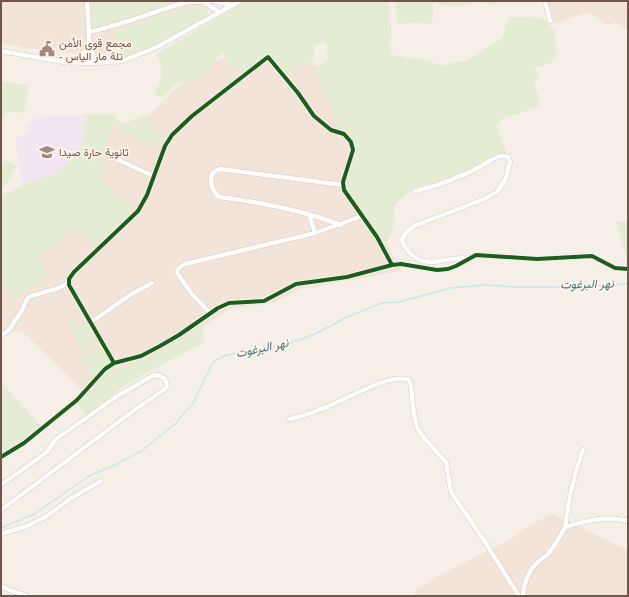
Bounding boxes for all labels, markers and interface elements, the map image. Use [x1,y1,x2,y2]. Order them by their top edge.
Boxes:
place label: مجمع قوى الأمن - تلة مار الياس [59,37,132,63]
public building icon: مجمع قوى الأمن - تلة مار الياس [38,40,56,58]
school or university icon: ثانوية حارة صيدا [38,143,56,161]
place label: ثانوية حارة صيدا [59,146,129,159]
water label: نهر البرغوت [560,277,614,292]
water label: نهر البرغوت [234,335,290,361]

